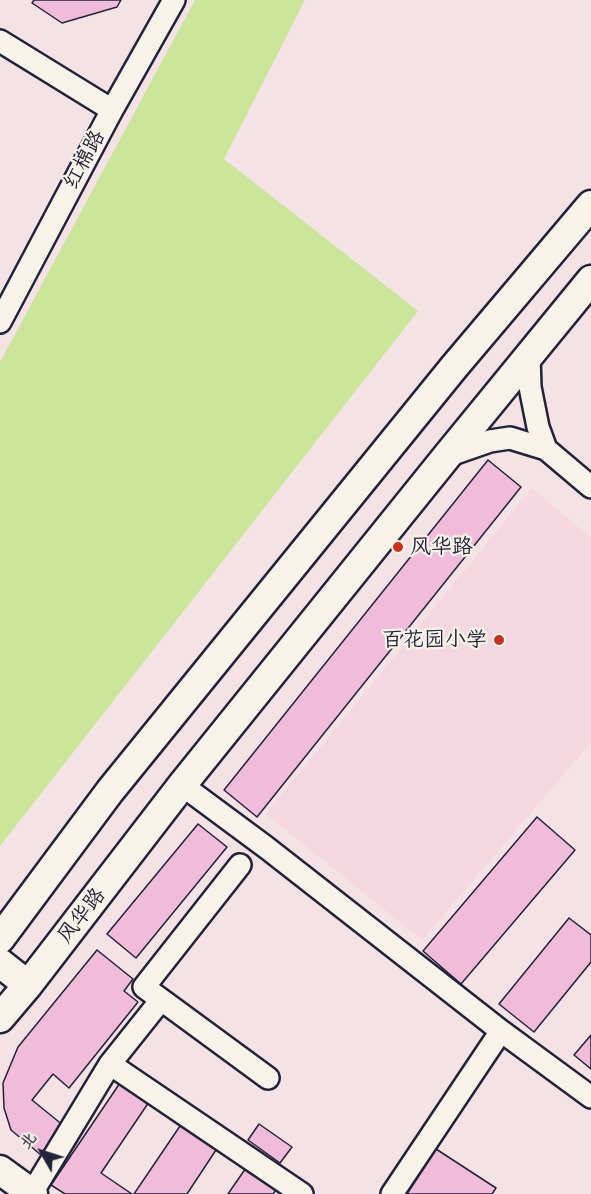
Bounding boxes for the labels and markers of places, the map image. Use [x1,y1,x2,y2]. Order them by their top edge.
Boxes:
place label: 风华路 [410,534,473,560]
marker: 风华路 [391,540,405,554]
place label: 百花园小学 [382,627,487,653]
marker: 百花园小学 [492,633,506,647]

